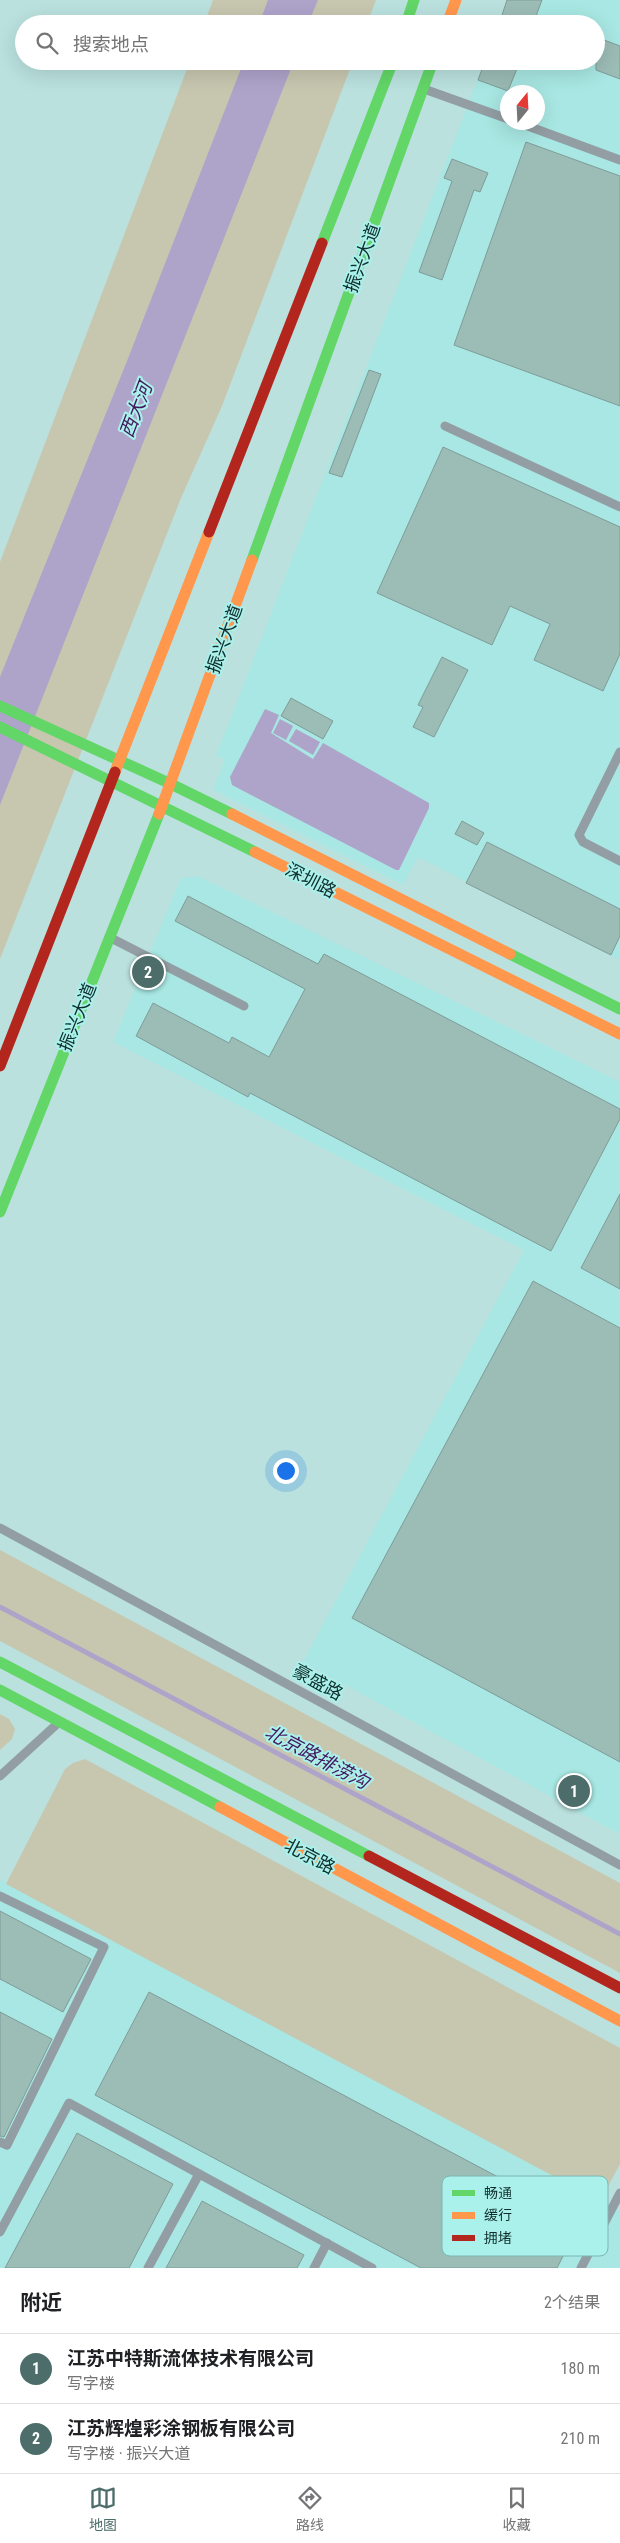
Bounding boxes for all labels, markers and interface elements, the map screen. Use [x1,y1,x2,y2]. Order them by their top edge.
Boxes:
search box [15,15,605,70]
icon: search [33,29,61,57]
text: 搜索地点 [73,33,149,56]
north arrow [500,85,545,130]
street label: 振兴大道 [340,221,384,295]
water label: 西大河 [115,376,158,441]
street label: 振兴大道 [202,602,246,676]
street label: 深圳路 [282,858,340,902]
pin: 2 [132,953,164,991]
street label: 振兴大道 [54,980,100,1054]
your location [273,1458,299,1484]
street label: 豪盛路 [289,1660,347,1704]
water label: 北京路排涝沟 [261,1720,374,1795]
pin: 1 [558,1772,590,1810]
street label: 北京路 [281,1834,339,1878]
legend [442,2176,608,2256]
text: 畅通 [484,2185,512,2201]
text: 缓行 [484,2207,512,2223]
text: 拥堵 [484,2230,512,2246]
text: 附近 [20,2291,62,2315]
text: 2个结果 [544,2293,600,2312]
text: 江苏中特斯流体技术有限公司 [67,2347,314,2370]
text: 1 [32,2359,40,2378]
text: 180 m [561,2359,600,2378]
text: 写字楼 [67,2374,115,2393]
text: 江苏辉煌彩涂钢板有限公司 [67,2417,295,2440]
text: 2 [32,2429,40,2448]
text: 210 m [561,2429,600,2448]
text: 写字楼 · 振兴大道 [67,2444,190,2463]
tab: 地图 [89,2484,117,2534]
tab: 路线 [296,2484,324,2534]
tab: 收藏 [503,2484,531,2534]

